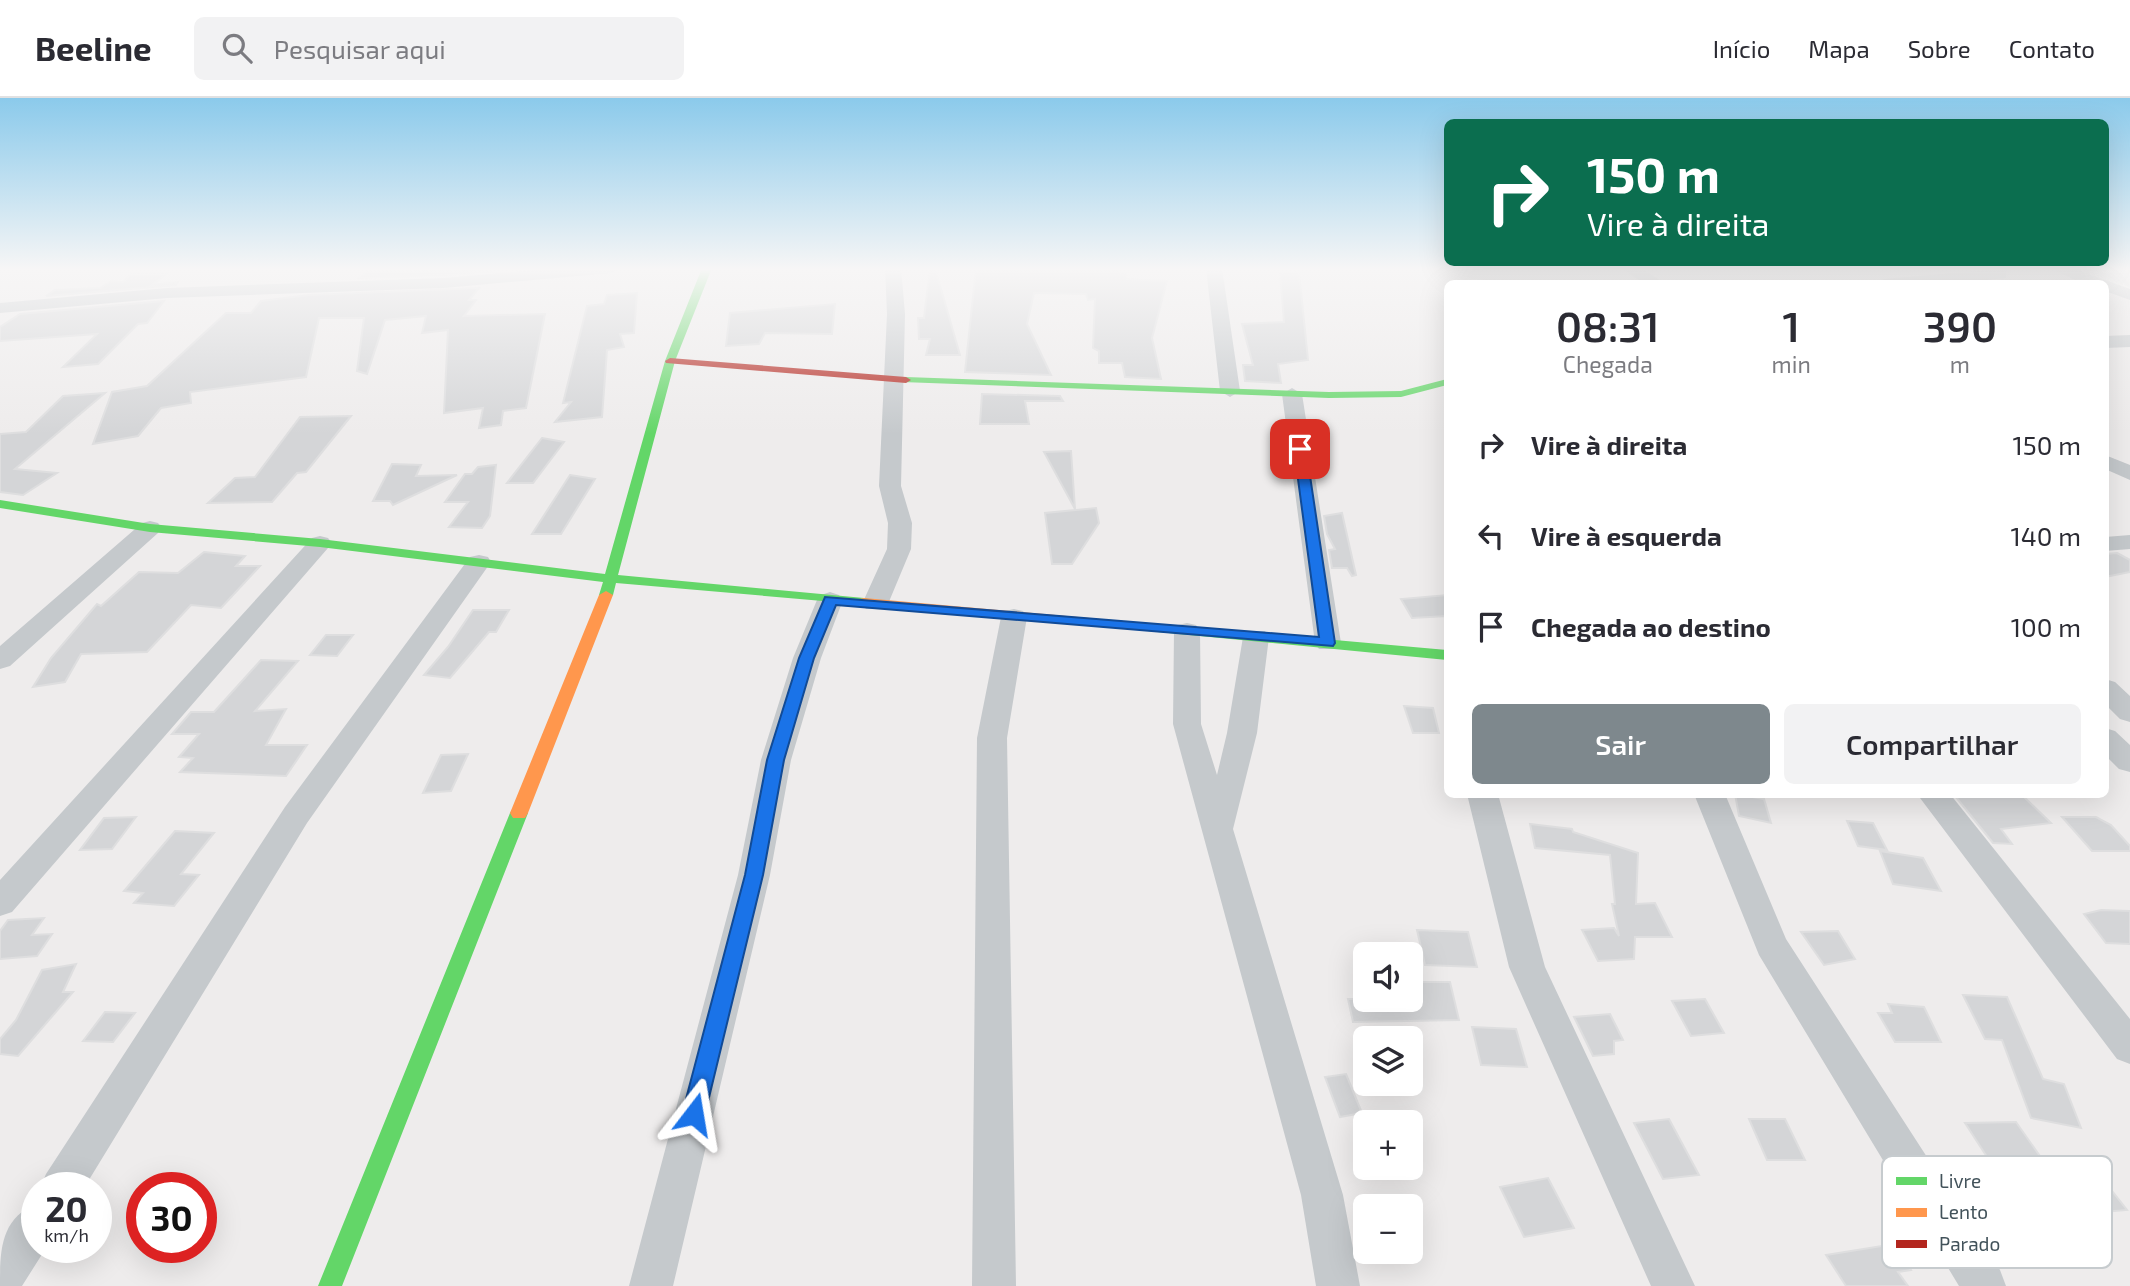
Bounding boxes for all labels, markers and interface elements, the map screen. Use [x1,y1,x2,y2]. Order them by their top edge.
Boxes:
search box [194,17,684,80]
text: Beeline [35,28,152,68]
icon: search [218,29,256,67]
text: Pesquisar aqui [274,33,446,64]
text: Início [1713,34,1770,63]
text: Mapa [1808,34,1870,63]
text: Sobre [1908,34,1971,63]
text: Contato [2009,34,2095,63]
text: 150 m [1587,144,1720,203]
icon: right [1472,147,1563,238]
text: Vire à direita [1587,204,1769,242]
text: 08:31 [1556,300,1660,350]
text: 1 [1782,300,1800,350]
text: 390 [1923,300,1997,350]
text: Chegada [1563,350,1653,378]
text: min [1772,350,1811,378]
text: m [1950,350,1970,378]
pin [1270,419,1330,479]
icon: right [1472,426,1510,464]
text: Vire à direita [1531,429,1687,460]
text: 150 m [2012,429,2081,460]
icon: arrive [1281,430,1319,468]
icon: left [1472,517,1510,555]
text: Vire à esquerda [1531,520,1722,551]
text: 140 m [2010,520,2081,551]
icon: arrive [1472,608,1510,646]
text: Chegada ao destino [1531,611,1771,642]
text: 100 m [2011,611,2081,642]
button: Sair [1472,704,1770,784]
button: Compartilhar [1784,704,2081,784]
map controls [1353,942,1423,1264]
button: sound [1353,942,1423,1012]
button: layers [1353,1026,1423,1096]
position arrow [657,1077,731,1151]
button: + [1353,1110,1423,1180]
legend [1882,1156,2112,1268]
text: Livre [1939,1169,1981,1192]
speed limit sign: 30 [126,1172,217,1263]
text: 20 [45,1187,88,1229]
button: − [1353,1194,1423,1264]
text: Lento [1939,1200,1988,1223]
text: km/h [44,1224,89,1246]
text: Parado [1939,1232,2000,1255]

